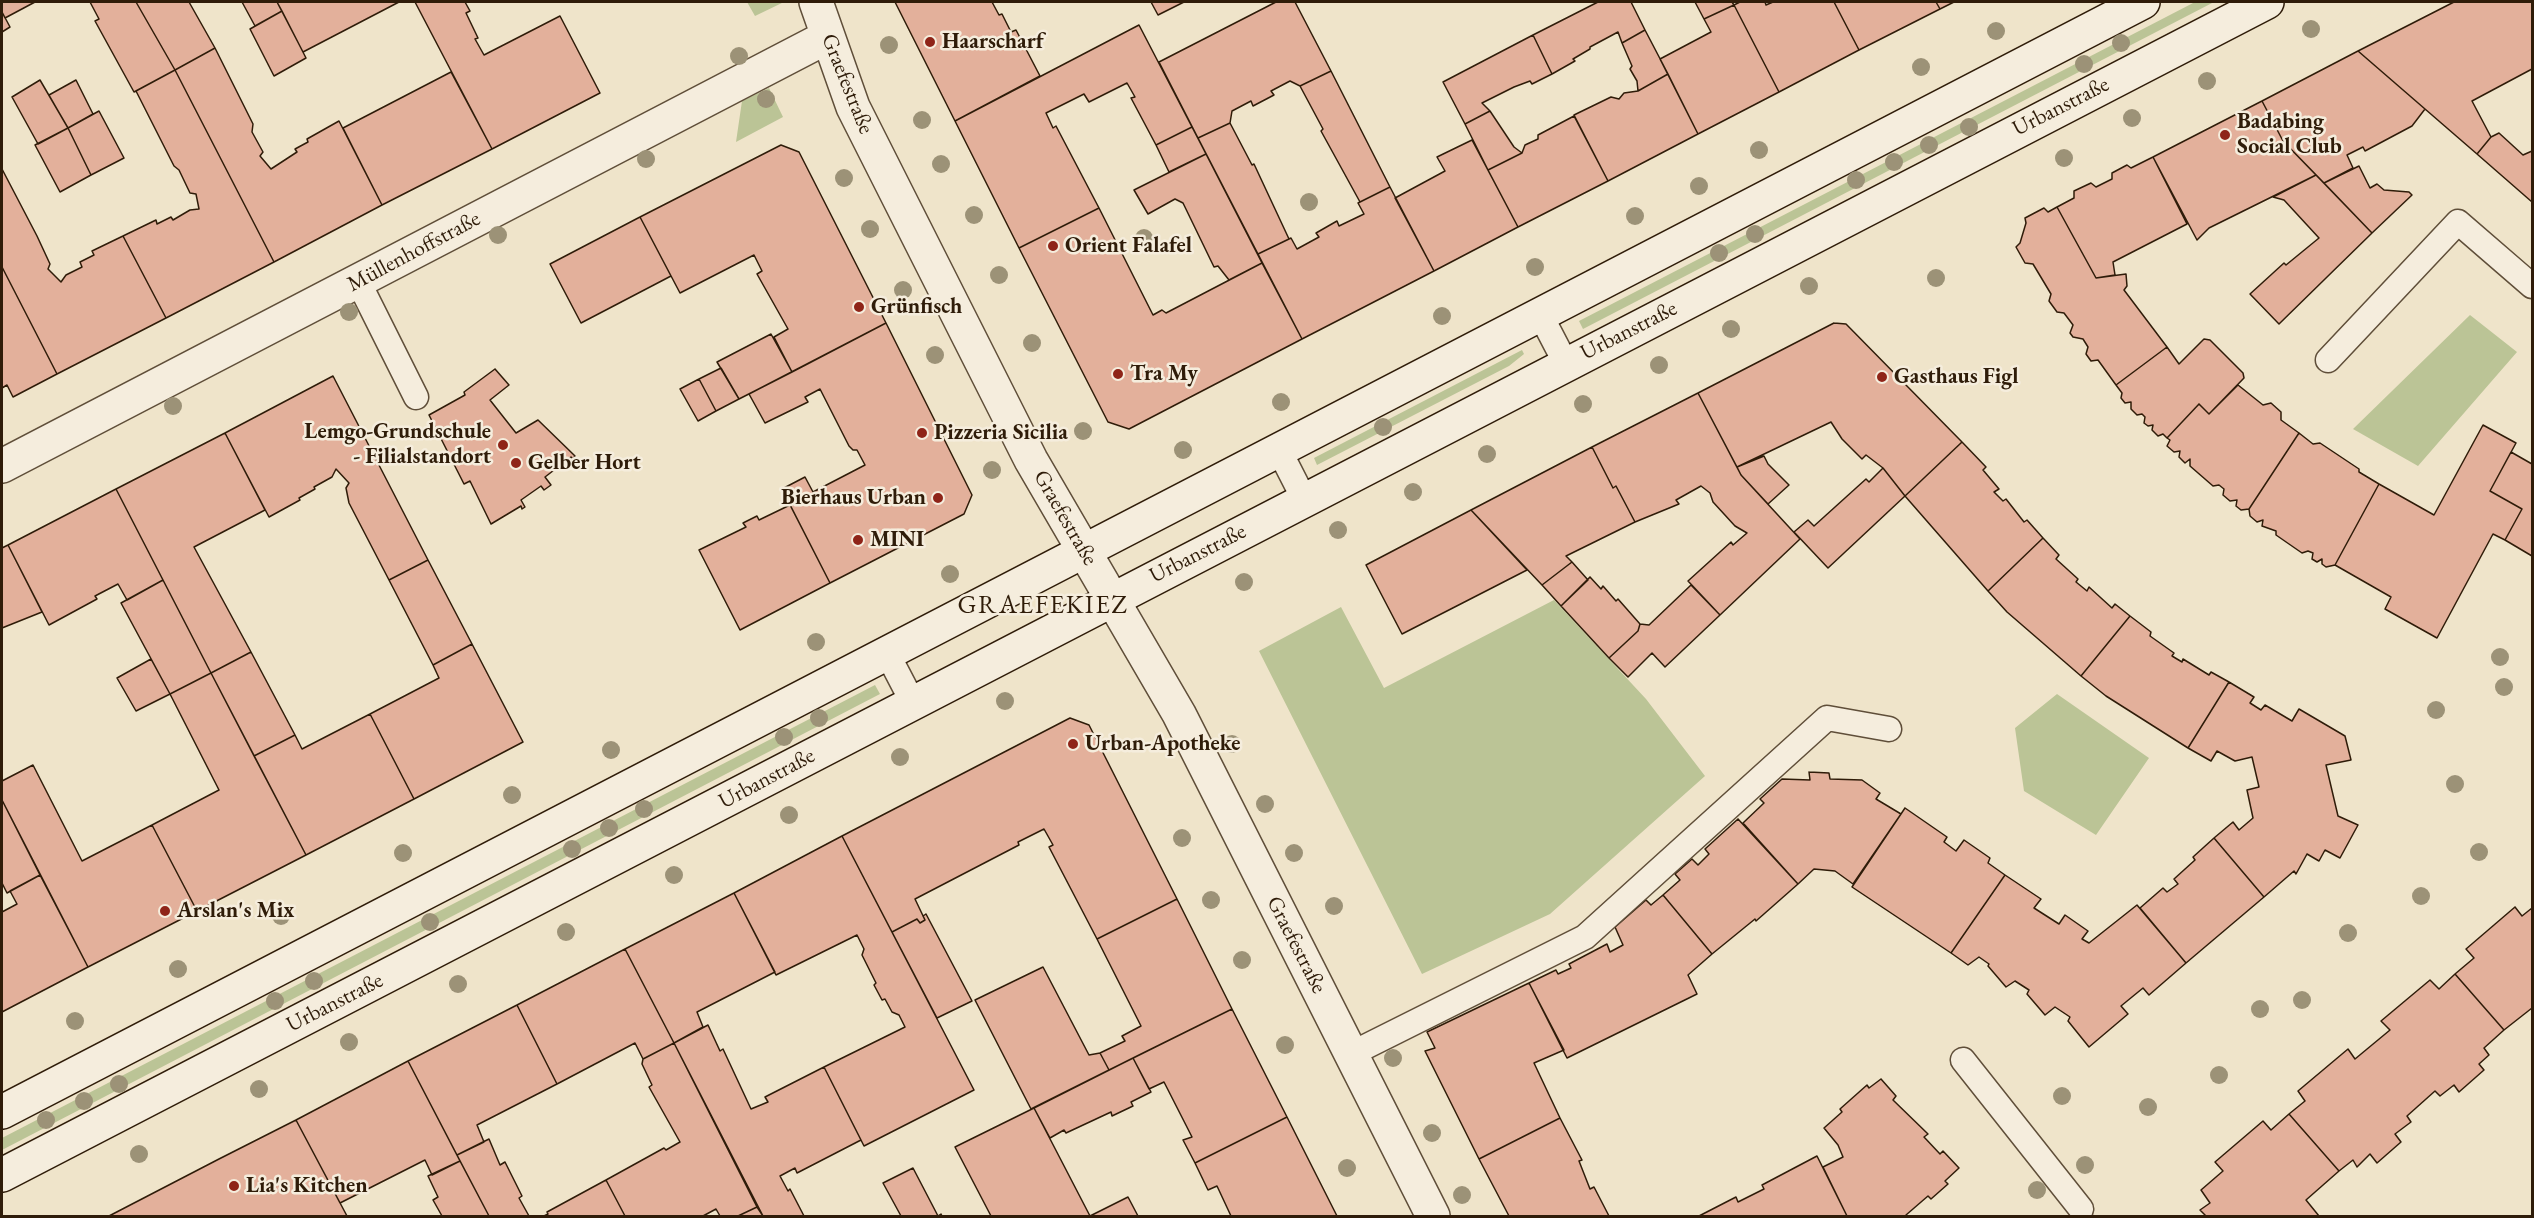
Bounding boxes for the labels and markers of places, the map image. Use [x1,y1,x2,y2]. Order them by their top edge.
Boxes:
place label: Haarscharf [942,29,1044,55]
marker: Haarscharf [923,35,937,49]
place label: Badabing Social Club [2237,109,2342,160]
marker: Badabing Social Club [2218,128,2232,142]
place label: Orient Falafel [1065,233,1192,259]
marker: Orient Falafel [1046,239,1060,253]
place label: Grünfisch [871,294,962,320]
marker: Grünfisch [852,300,866,314]
place label: Tra My [1130,361,1198,387]
place label: Gasthaus Figl [1894,364,2019,390]
marker: Tra My [1111,367,1125,381]
marker: Gasthaus Figl [1875,370,1889,384]
place label: Lemgo-Grundschule - Filialstandort [304,419,491,470]
place label: Pizzeria Sicilia [934,420,1068,446]
marker: Pizzeria Sicilia [915,426,929,440]
marker: Lemgo-Grundschule - Filialstandort [496,438,510,452]
place label: Gelber Hort [528,450,641,476]
marker: Gelber Hort [509,456,523,470]
place label: Bierhaus Urban [781,485,926,511]
marker: Bierhaus Urban [931,491,945,505]
place label: MINI [870,527,924,553]
marker: MINI [851,533,865,547]
place label: Urban-Apotheke [1085,731,1240,757]
marker: Urban-Apotheke [1066,737,1080,751]
place label: Arslan's Mix [177,898,294,924]
marker: Arslan's Mix [158,904,172,918]
place label: Lia's Kitchen [246,1173,368,1199]
marker: Lia's Kitchen [227,1179,241,1193]

